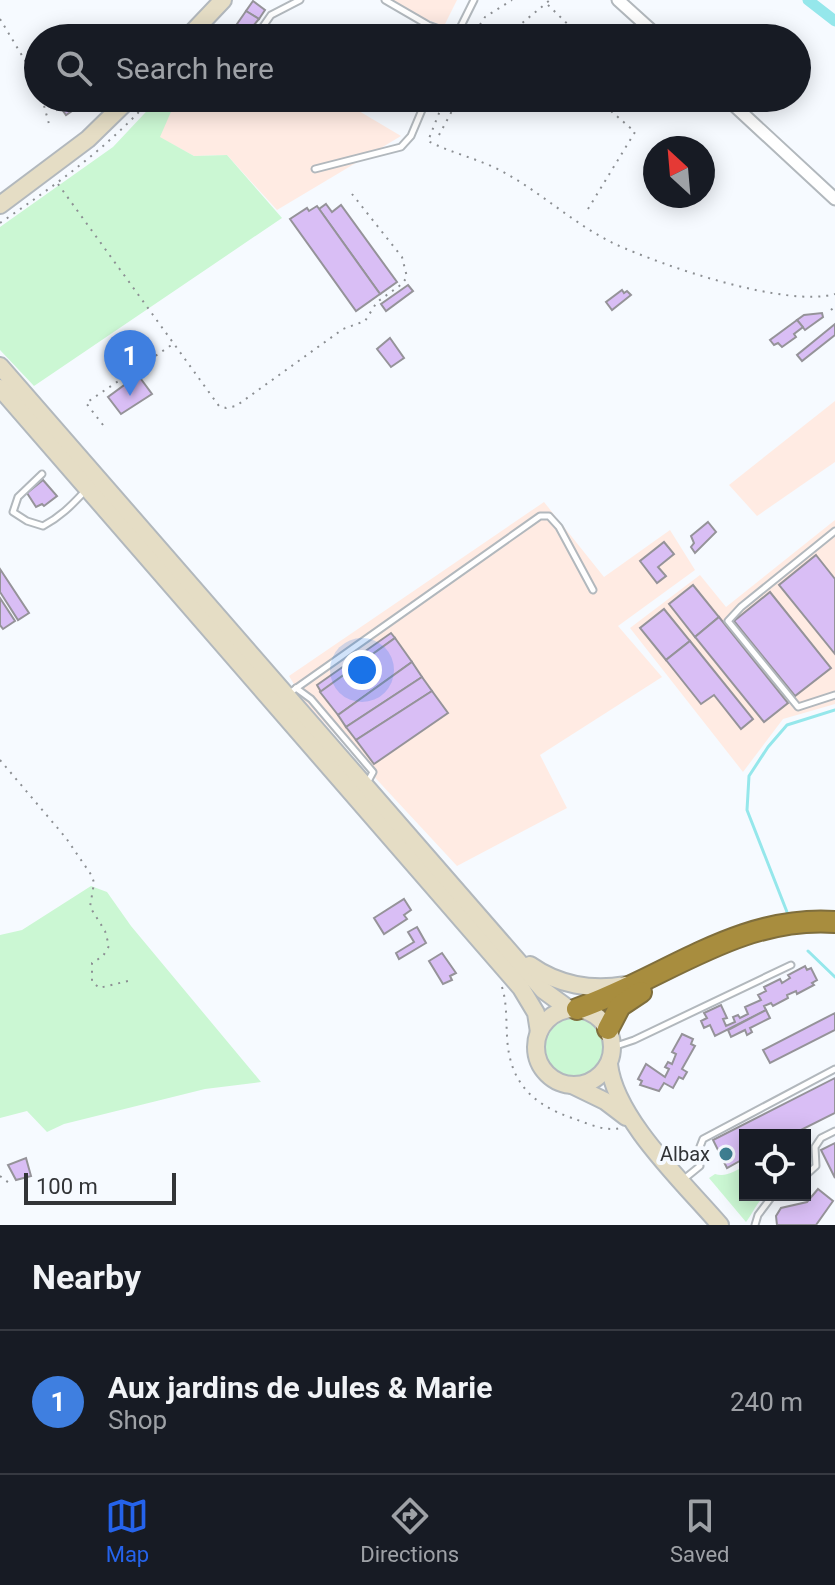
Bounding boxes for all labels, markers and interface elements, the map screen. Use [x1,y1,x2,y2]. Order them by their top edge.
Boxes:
search box [24,24,811,112]
icon: search [52,46,96,90]
text: Search here [116,51,274,86]
north arrow [643,136,715,208]
pin: 1 [104,330,156,396]
your location [342,650,382,690]
map controls [739,1129,811,1201]
button: locate [739,1129,811,1201]
place label: Albax [660,1142,710,1166]
marker: Albax [717,1145,735,1163]
scale bar [24,1169,176,1205]
text: 100 m [36,1174,98,1199]
text: Nearby [32,1257,141,1297]
text: Aux jardins de Jules & Marie [108,1370,492,1405]
text: 1 [51,1387,65,1417]
text: 240 m [730,1387,803,1417]
text: Shop [108,1405,167,1435]
tab: Map [105,1494,149,1567]
tab: Directions [360,1494,459,1567]
tab: Saved [670,1494,730,1567]

